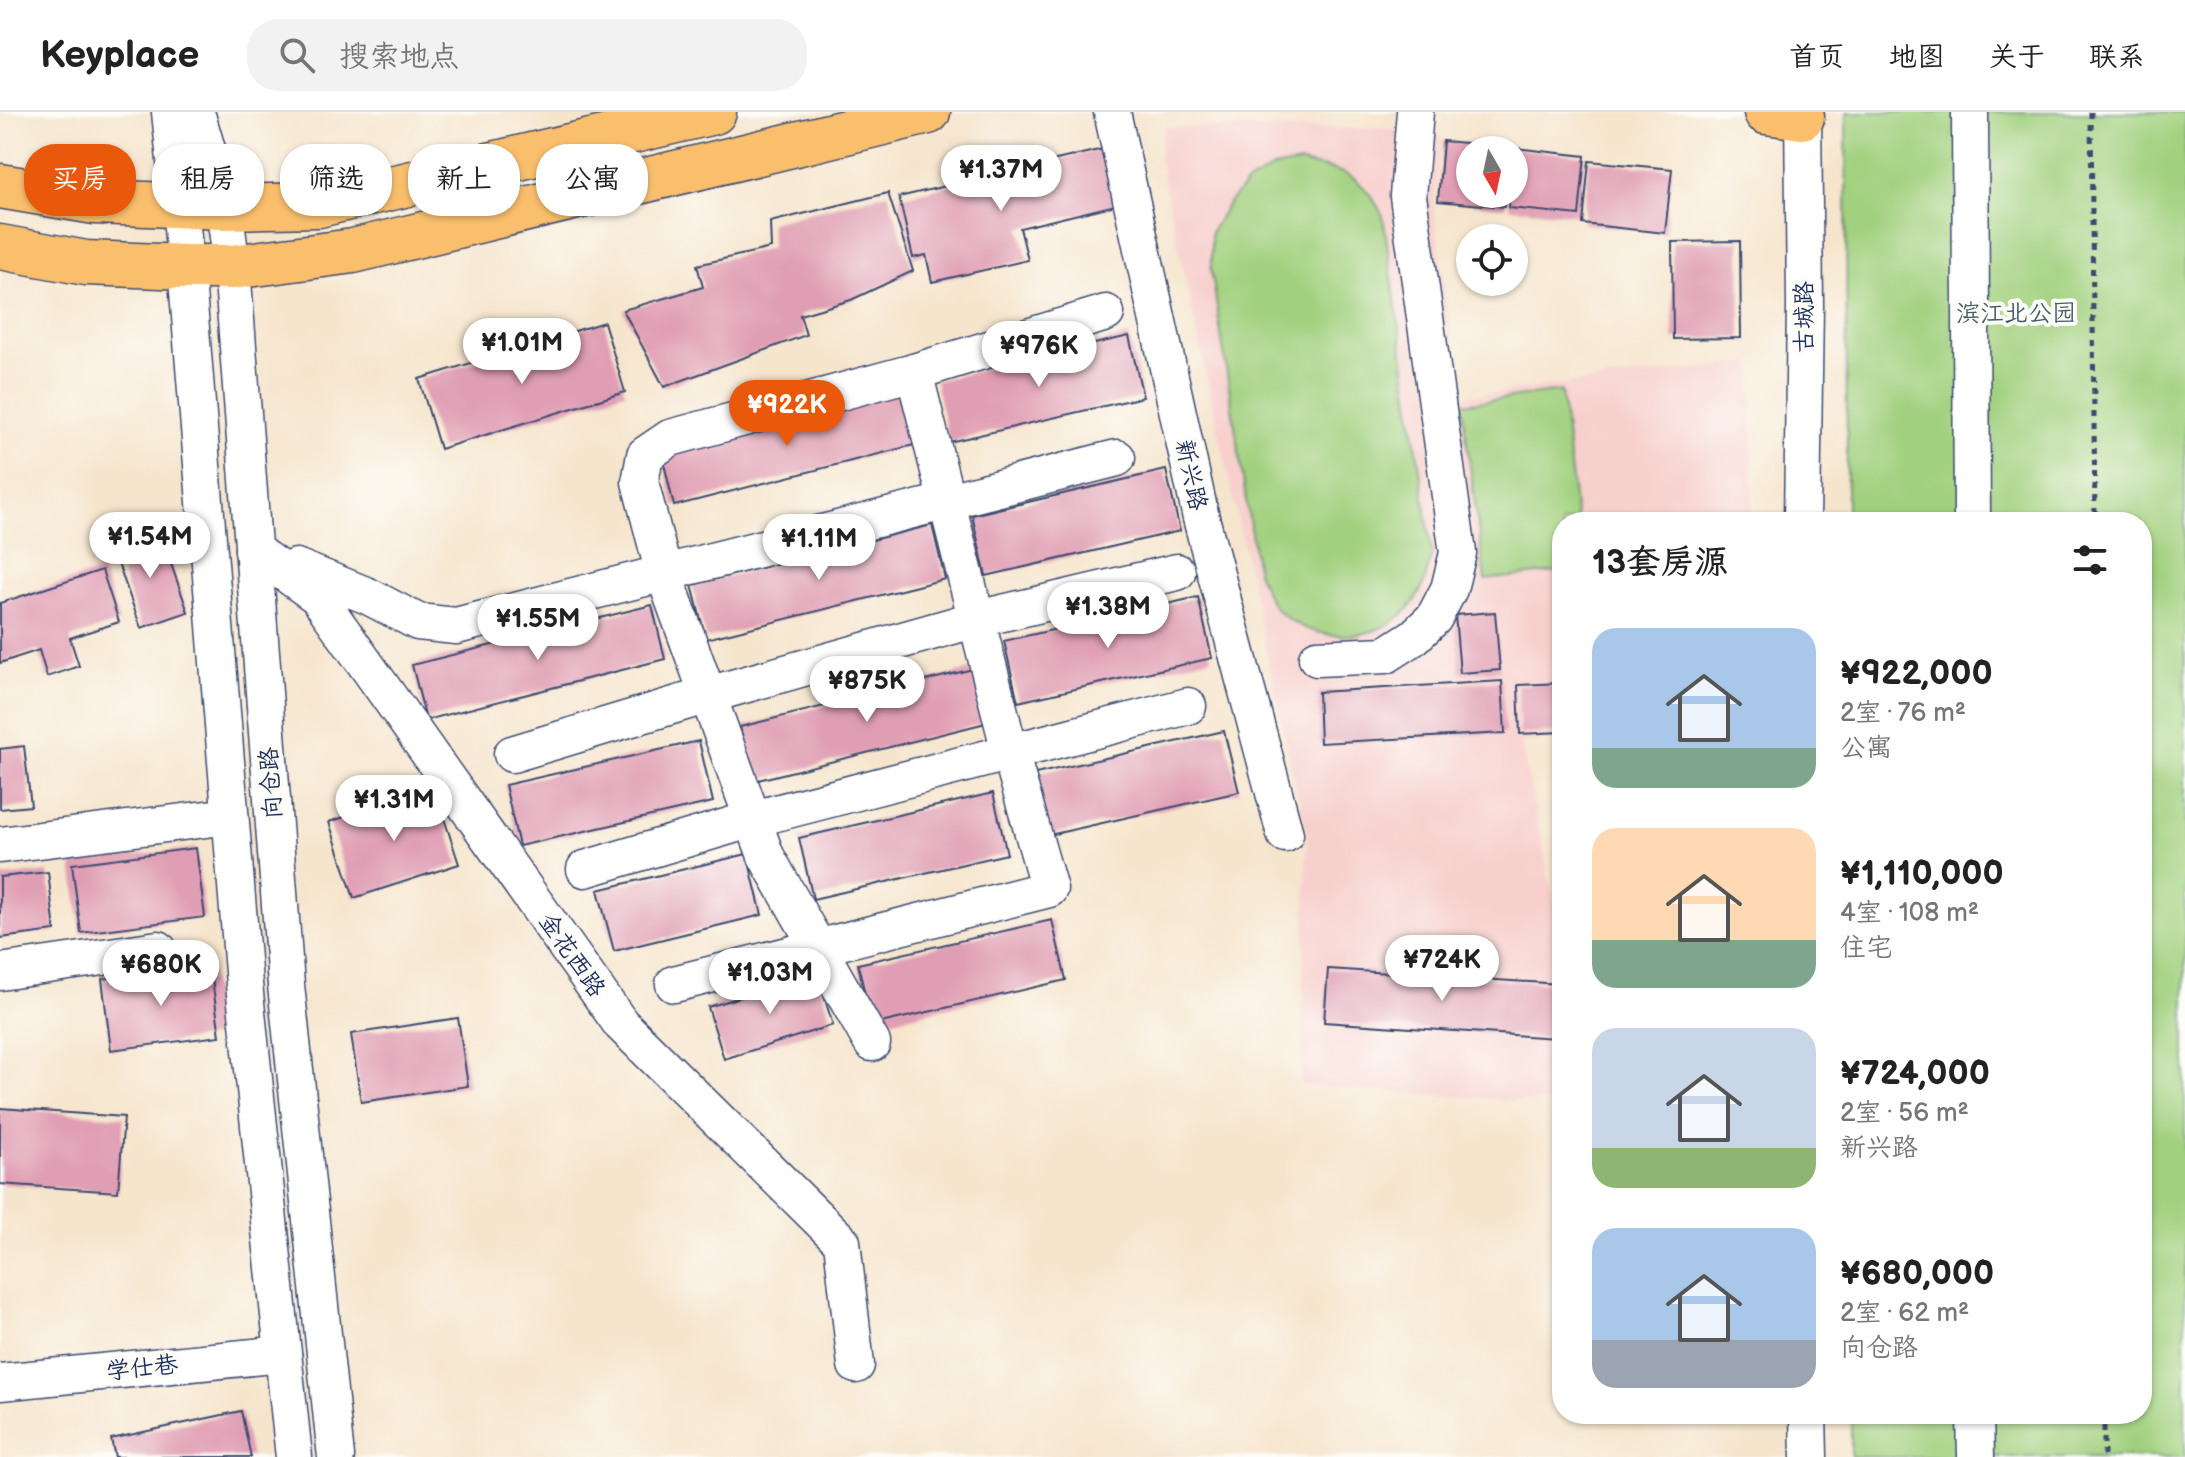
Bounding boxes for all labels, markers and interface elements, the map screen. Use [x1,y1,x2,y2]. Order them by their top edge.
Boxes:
search box [247,19,807,91]
text: Keyplace [40,33,199,78]
icon: search [275,33,319,77]
text: 搜索地点 [339,39,459,75]
text: 首页 [1789,41,1845,74]
text: 地图 [1889,41,1945,74]
text: 关于 [1989,41,2045,74]
text: 联系 [2089,41,2145,74]
north arrow [1456,136,1528,208]
map controls [1456,136,1528,296]
chip: 买房 [24,144,136,216]
chip: 租房 [152,144,264,216]
chip: 筛选 [280,144,392,216]
chip: 新上 [408,144,520,216]
chip: 公寓 [536,144,648,216]
pin: ¥1.37M [936,145,1066,213]
text: ¥1.37M [959,155,1043,186]
button: locate [1456,224,1528,296]
street label: 古城路 [1790,281,1819,353]
park label: 滨江北公园 [1956,299,2076,328]
pin: ¥1.01M [457,318,587,386]
pin: ¥976K [983,321,1095,389]
text: ¥1.01M [481,328,563,359]
text: ¥976K [1000,331,1078,362]
pin: ¥922K [731,380,843,448]
text: ¥922K [747,390,827,421]
street label: 新兴路 [1169,437,1213,513]
pin: ¥1.54M [85,512,215,580]
pin: ¥1.11M [754,514,884,582]
text: ¥1.54M [107,522,193,553]
text: ¥1.11M [781,524,857,555]
icon: filters [2068,538,2112,582]
text: 13套房源 [1592,542,1728,583]
pin: ¥1.38M [1043,582,1173,650]
text: ¥1.38M [1065,592,1151,623]
pin: ¥1.55M [473,594,603,662]
text: ¥1.55M [495,604,581,635]
text: ¥922,000 [1840,653,1993,694]
pin: ¥875K [811,656,923,724]
icon: home [1656,660,1752,756]
text: ¥875K [828,666,906,697]
text: 2室 · 76 m² [1840,698,1966,729]
text: 公寓 [1840,733,1892,764]
street label: 向仓路 [254,746,288,820]
pin: ¥1.31M [329,775,459,843]
text: ¥1.31M [353,785,435,816]
text: ¥1,110,000 [1840,853,2004,894]
icon: home [1656,860,1752,956]
text: 4室 · 108 m² [1840,898,1979,929]
street label: 金花西路 [533,907,611,1003]
text: 住宅 [1840,933,1892,964]
pin: ¥724K [1386,935,1498,1003]
pin: ¥680K [105,940,217,1008]
text: ¥724K [1403,945,1481,976]
pin: ¥1.03M [705,948,835,1016]
text: ¥680K [120,950,202,981]
text: ¥1.03M [727,958,813,989]
text: ¥724,000 [1840,1053,1990,1094]
icon: home [1656,1060,1752,1156]
text: 2室 · 56 m² [1840,1098,1969,1129]
text: 新兴路 [1840,1133,1918,1164]
text: ¥680,000 [1840,1253,1994,1294]
icon: home [1656,1260,1752,1356]
text: 2室 · 62 m² [1840,1298,1969,1329]
text: 向仓路 [1840,1333,1918,1364]
street label: 学仕巷 [105,1350,179,1386]

